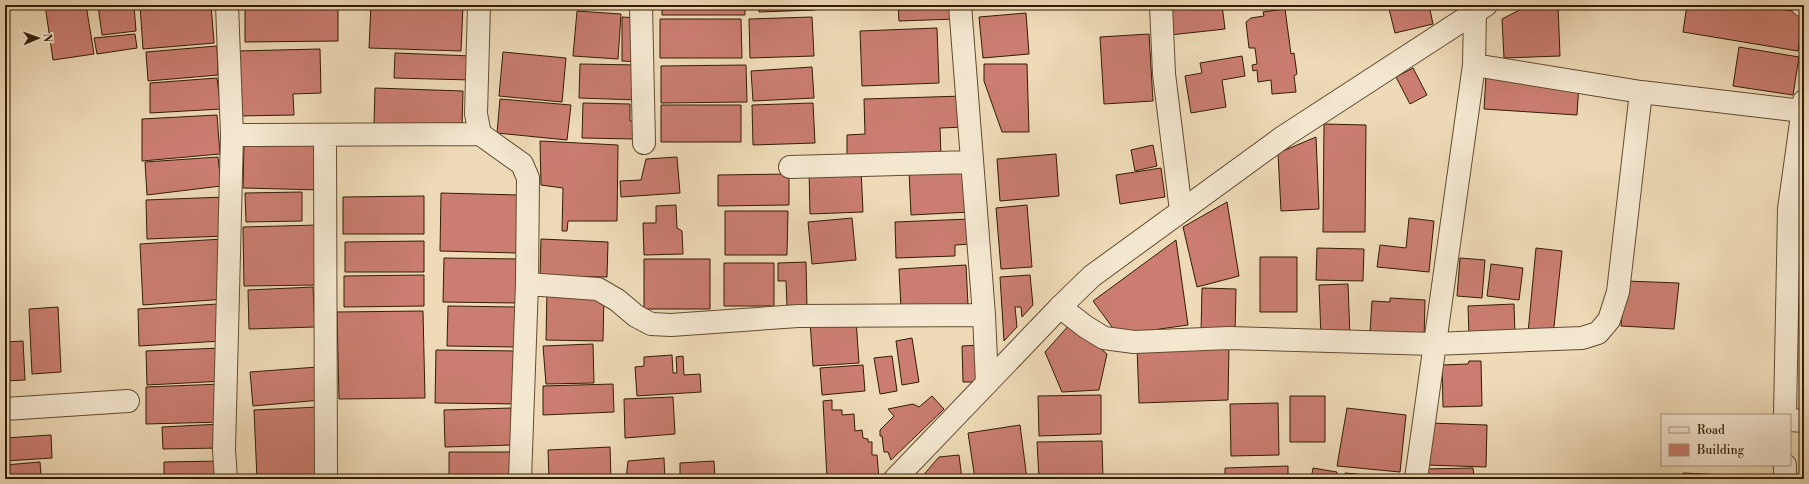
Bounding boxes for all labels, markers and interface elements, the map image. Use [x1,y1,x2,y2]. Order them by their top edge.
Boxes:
north arrow [18,18,58,58]
text: N [40,33,54,43]
legend [1661,414,1791,466]
text: Road [1697,423,1725,438]
text: Building [1696,443,1745,458]

